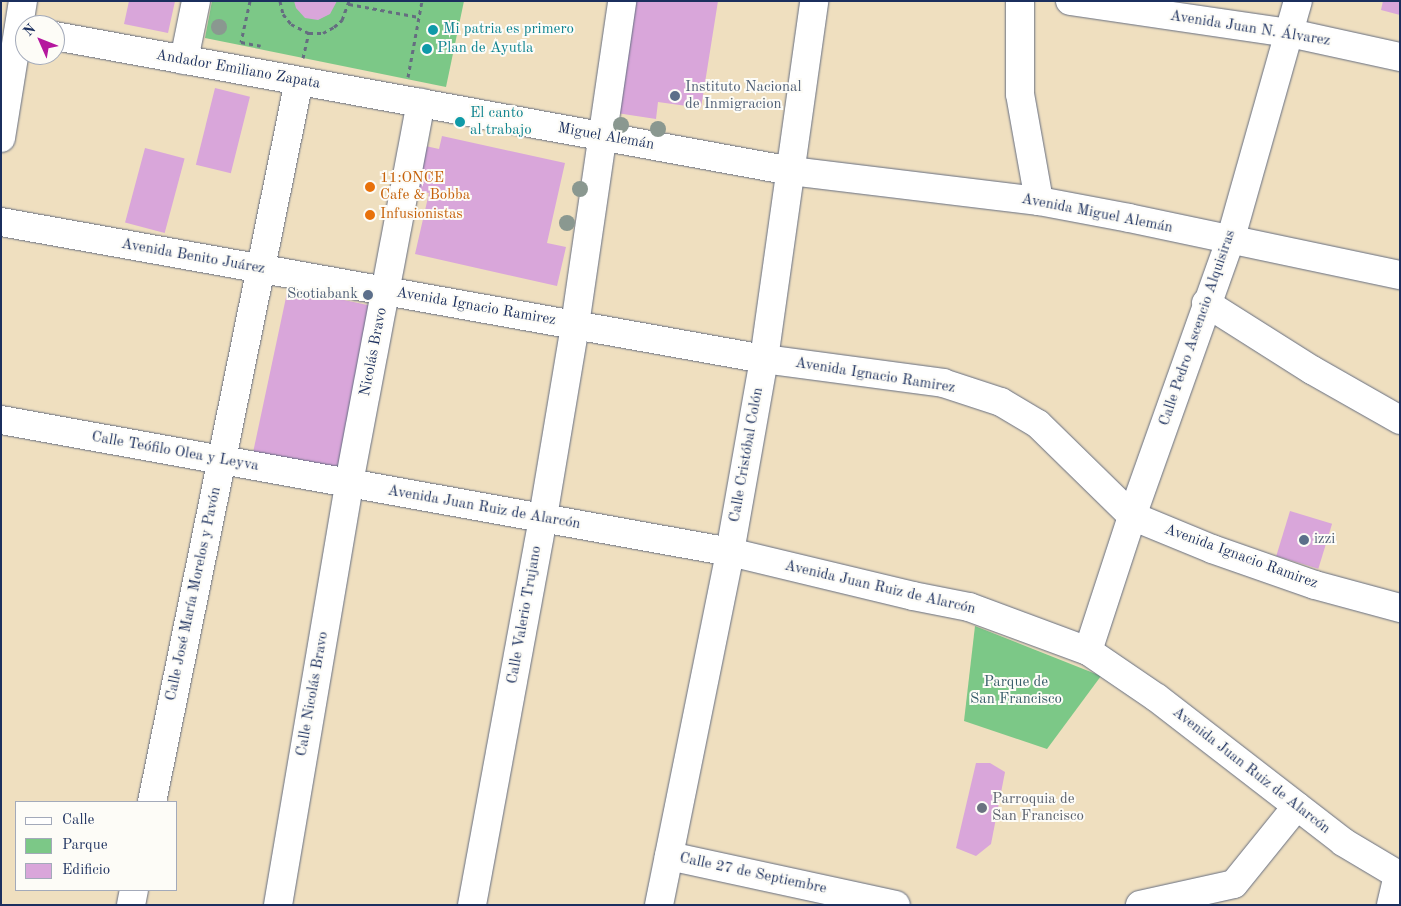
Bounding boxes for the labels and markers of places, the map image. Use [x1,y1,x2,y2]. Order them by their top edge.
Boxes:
place label: Mi patria es primero [443,21,574,39]
marker: Mi patria es primero [427,24,439,36]
place label: Plan de Ayutla [437,40,533,58]
marker: Plan de Ayutla [421,43,433,55]
place label: Instituto Nacional de Inmigracion [685,78,802,113]
marker: Instituto Nacional de Inmigracion [669,90,681,102]
place label: El canto al trabajo [470,104,532,139]
marker: El canto al trabajo [454,116,466,128]
place label: 11:ONCE Cafe & Bobba [380,169,470,204]
marker: 11:ONCE Cafe & Bobba [364,181,376,193]
place label: Infusionistas [380,206,463,224]
marker: Infusionistas [364,209,376,221]
place label: Scotiabank [287,286,358,304]
marker: Scotiabank [362,289,374,301]
place label: izzi [1314,531,1335,549]
marker: izzi [1298,534,1310,546]
place label: Parroquia de San Francisco [992,790,1084,825]
marker: Parroquia de San Francisco [976,802,988,814]

